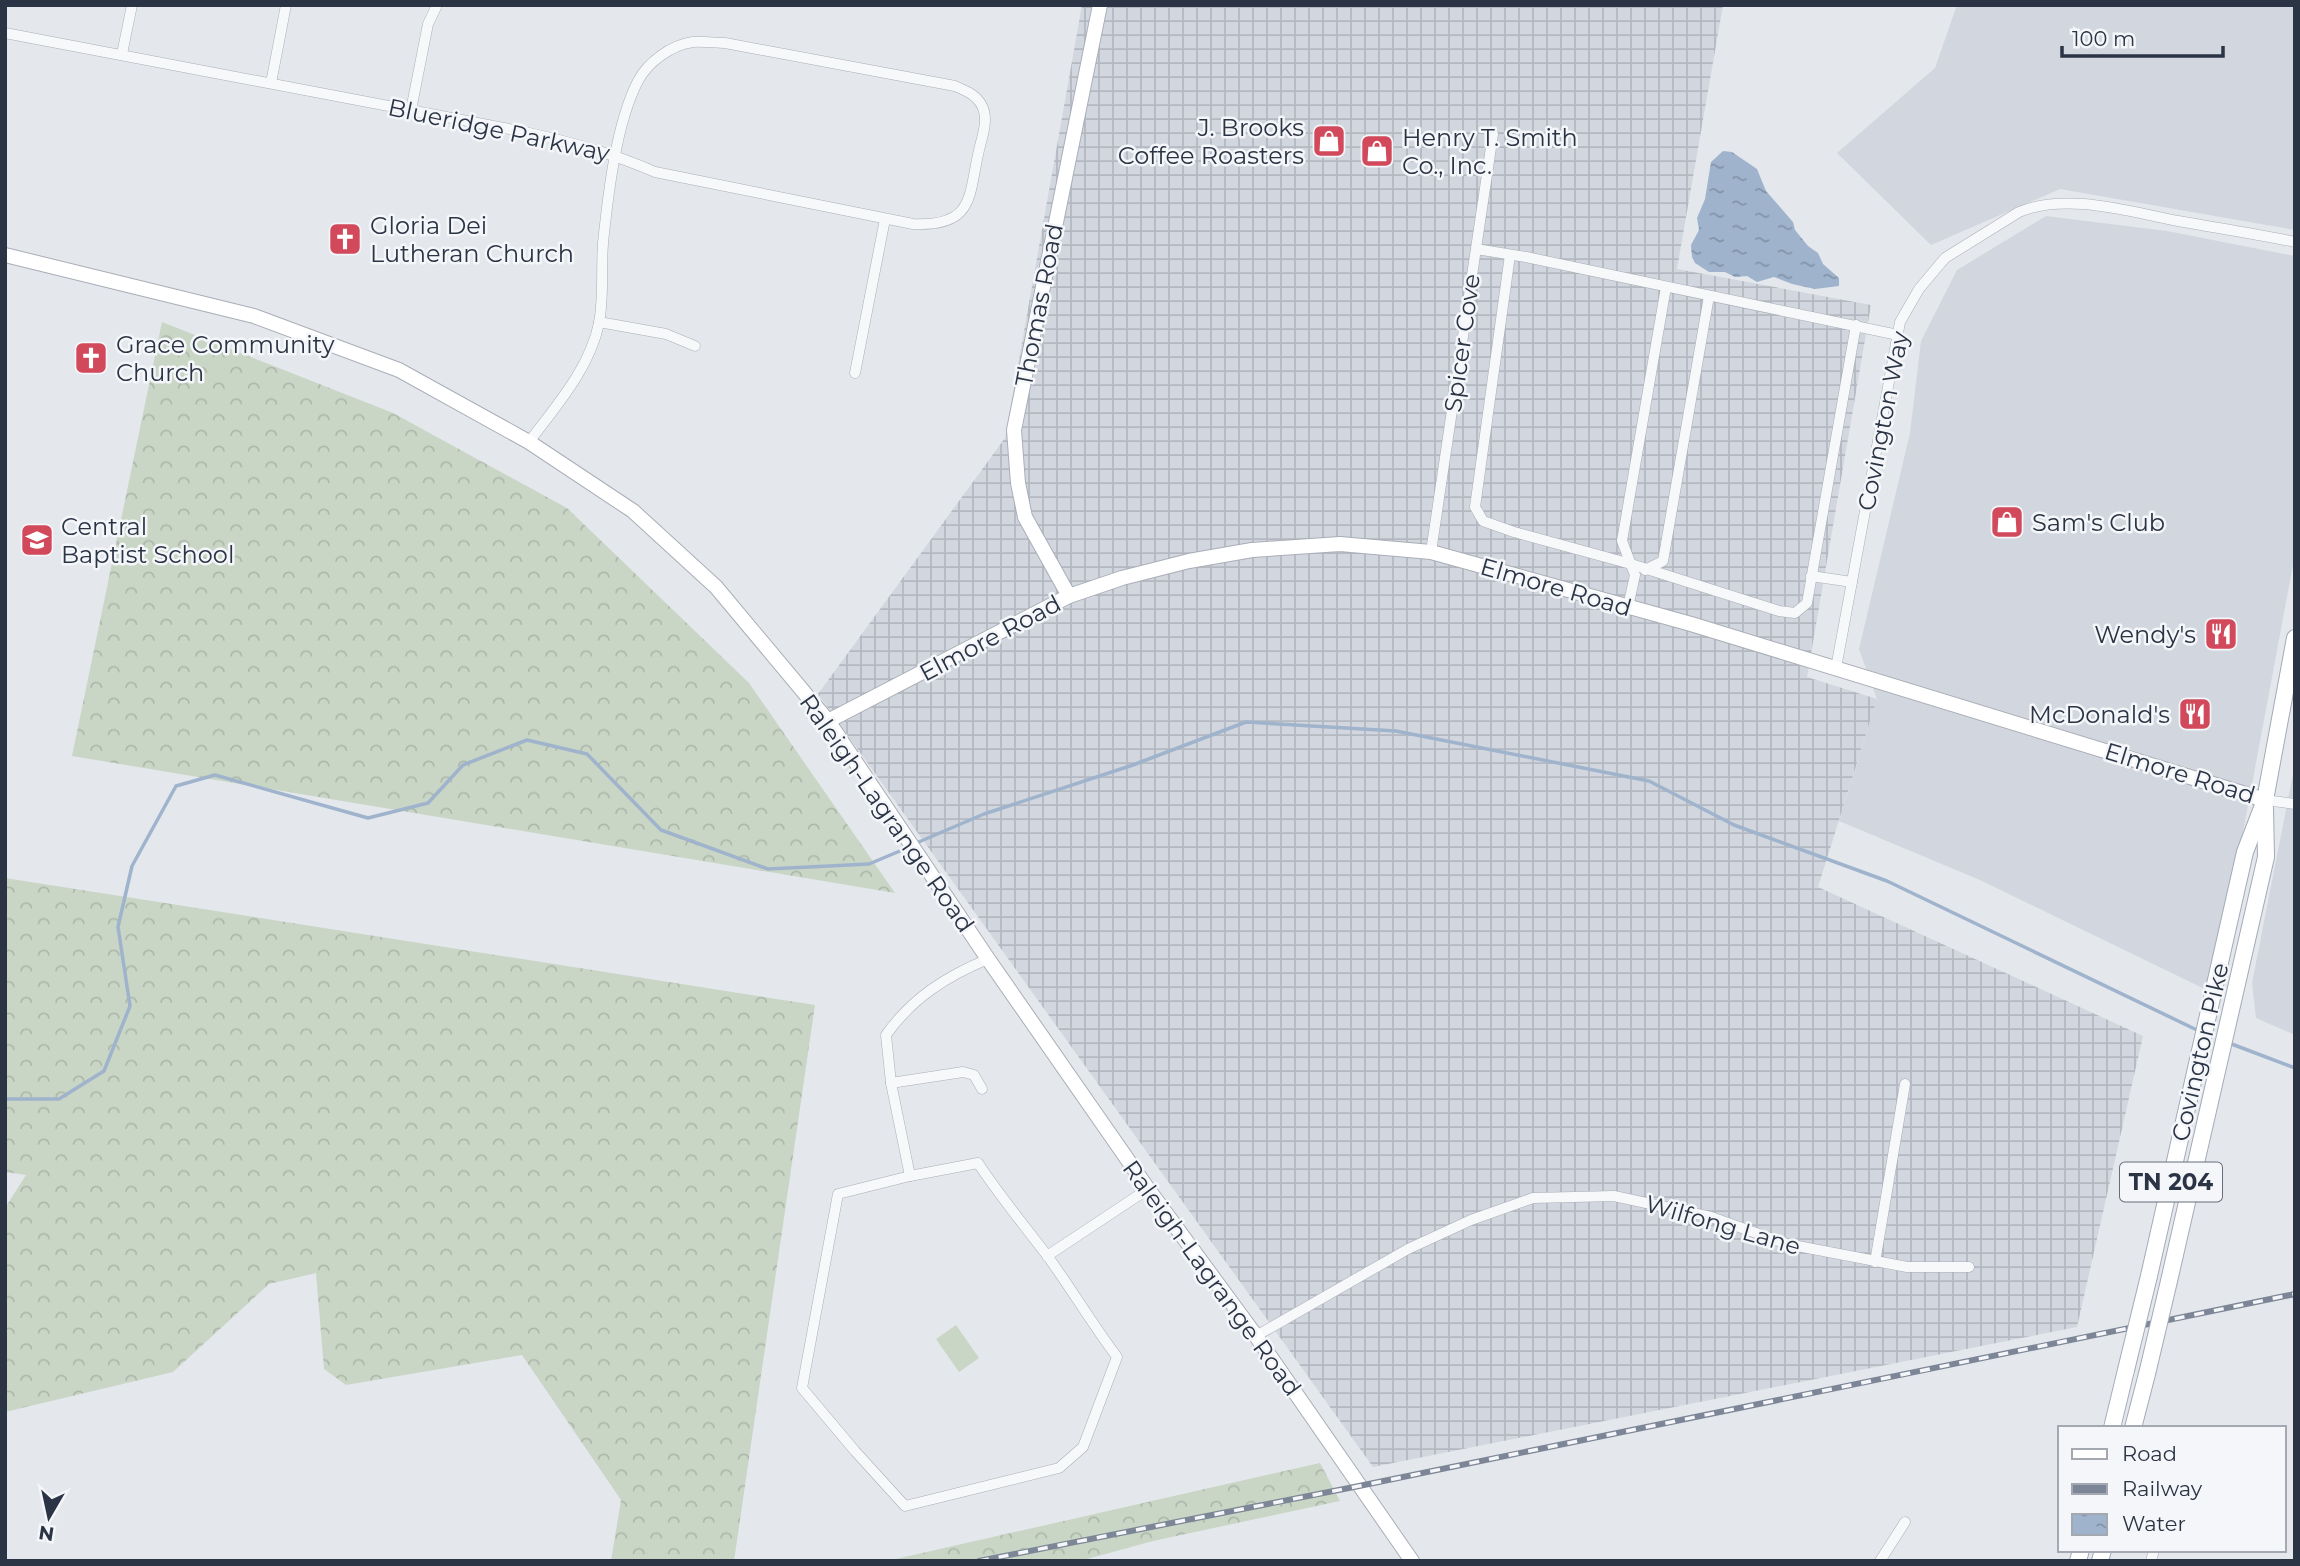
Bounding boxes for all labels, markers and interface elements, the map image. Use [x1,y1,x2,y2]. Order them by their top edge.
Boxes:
scale bar [2062,14,2223,58]
text: 100 m [2072,26,2135,51]
street label: Blueridge Parkway [385,92,613,168]
place label: J. Brooks Coffee Roasters [1118,113,1304,170]
shop icon: J. Brooks Coffee Roasters [1310,122,1348,160]
place label: Henry T. Smith Co., Inc. [1402,123,1578,180]
shop icon: Henry T. Smith Co., Inc. [1358,132,1396,170]
place label: Gloria Dei Lutheran Church [370,211,574,268]
church icon: Gloria Dei Lutheran Church [326,220,364,258]
street label: Thomas Road [1009,221,1069,389]
street label: Spicer Cove [1438,272,1486,414]
street label: Covington Way [1851,329,1915,513]
place label: Grace Community Church [116,330,334,387]
church icon: Grace Community Church [72,339,110,377]
shop icon: Sam's Club [1988,503,2026,541]
place label: Sam's Club [2032,508,2165,537]
place label: Central Baptist School [61,512,234,569]
school or university icon: Central Baptist School [18,521,56,559]
street label: Elmore Road [1477,552,1635,622]
street label: Elmore Road [914,589,1066,687]
restaurant icon: Wendy's [2202,615,2240,653]
place label: Wendy's [2094,620,2196,649]
street label: Raleigh-Lagrange Road [794,688,980,938]
restaurant icon: McDonald's [2176,695,2214,733]
place label: McDonald's [2029,700,2170,729]
street label: Elmore Road [2101,736,2259,810]
street label: Covington Pike [2165,960,2235,1144]
street label: Raleigh-Lagrange Road [1117,1154,1307,1402]
road number: TN 204 [2120,1162,2222,1202]
street label: Wilfong Lane [1642,1189,1804,1261]
legend [2058,1426,2286,1552]
text: Road [2122,1441,2177,1466]
text: Railway [2122,1476,2203,1501]
north arrow [14,1482,84,1552]
text: Water [2122,1511,2186,1536]
text: N [37,1521,56,1546]

